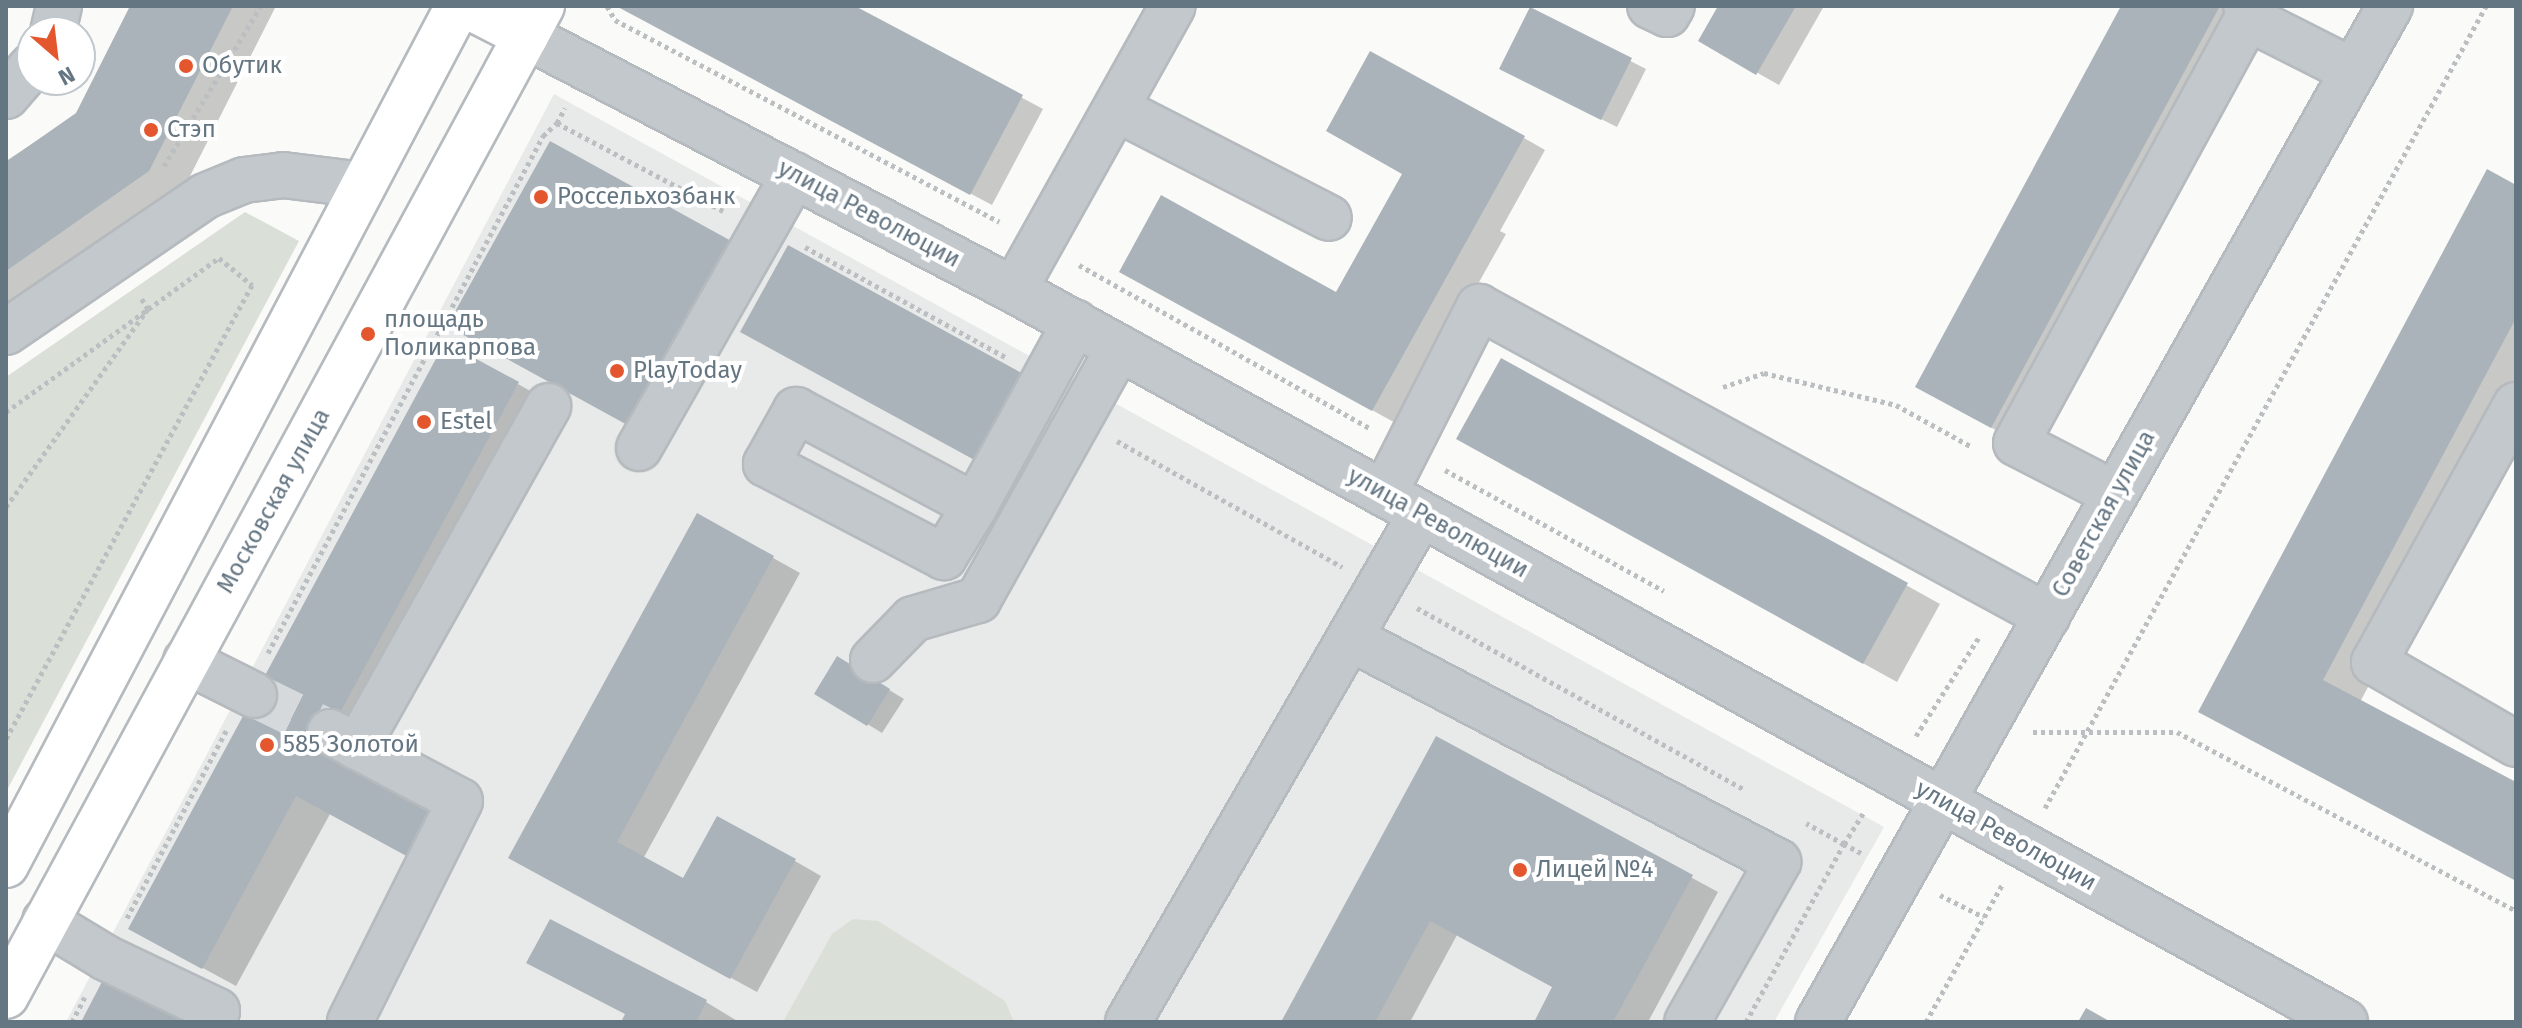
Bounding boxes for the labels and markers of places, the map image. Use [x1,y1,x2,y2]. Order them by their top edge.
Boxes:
place label: Обутик [202,52,282,80]
marker: Обутик [177,57,195,75]
place label: Стэп [167,116,216,144]
marker: Стэп [142,121,160,139]
place label: Россельхозбанк [557,183,735,211]
marker: Россельхозбанк [532,188,550,206]
place label: площадь Поликарпова [384,306,536,362]
marker: площадь Поликарпова [359,325,377,343]
place label: PlayToday [633,357,742,385]
marker: PlayToday [608,362,626,380]
place label: Estel [440,408,492,436]
marker: Estel [415,413,433,431]
place label: 585 Золотой [283,731,419,759]
marker: 585 Золотой [258,736,276,754]
place label: Лицей №4 [1536,856,1654,884]
marker: Лицей №4 [1511,861,1529,879]

